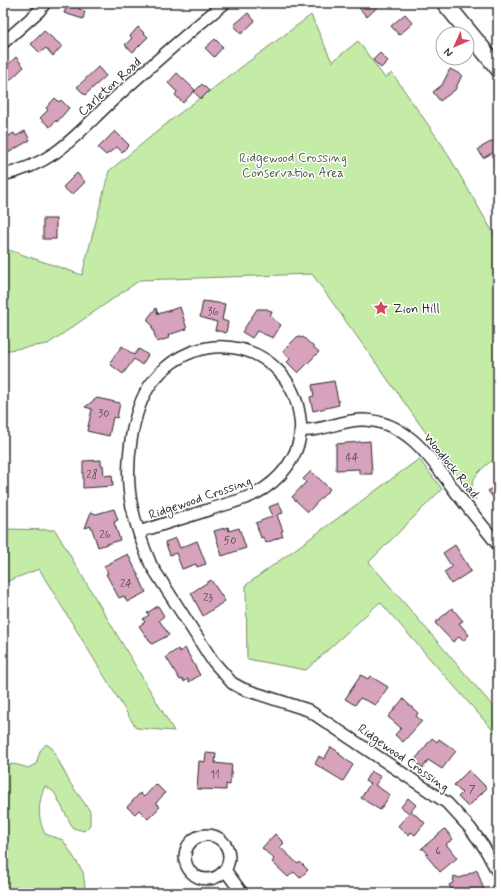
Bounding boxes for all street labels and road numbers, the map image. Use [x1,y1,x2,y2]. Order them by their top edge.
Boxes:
street label: Carleton Road [75,54,145,120]
street label: Woodlock Road [419,430,482,502]
street label: Ridgewood Crossing [147,473,255,525]
street label: Ridgewood Crossing [353,720,452,797]

